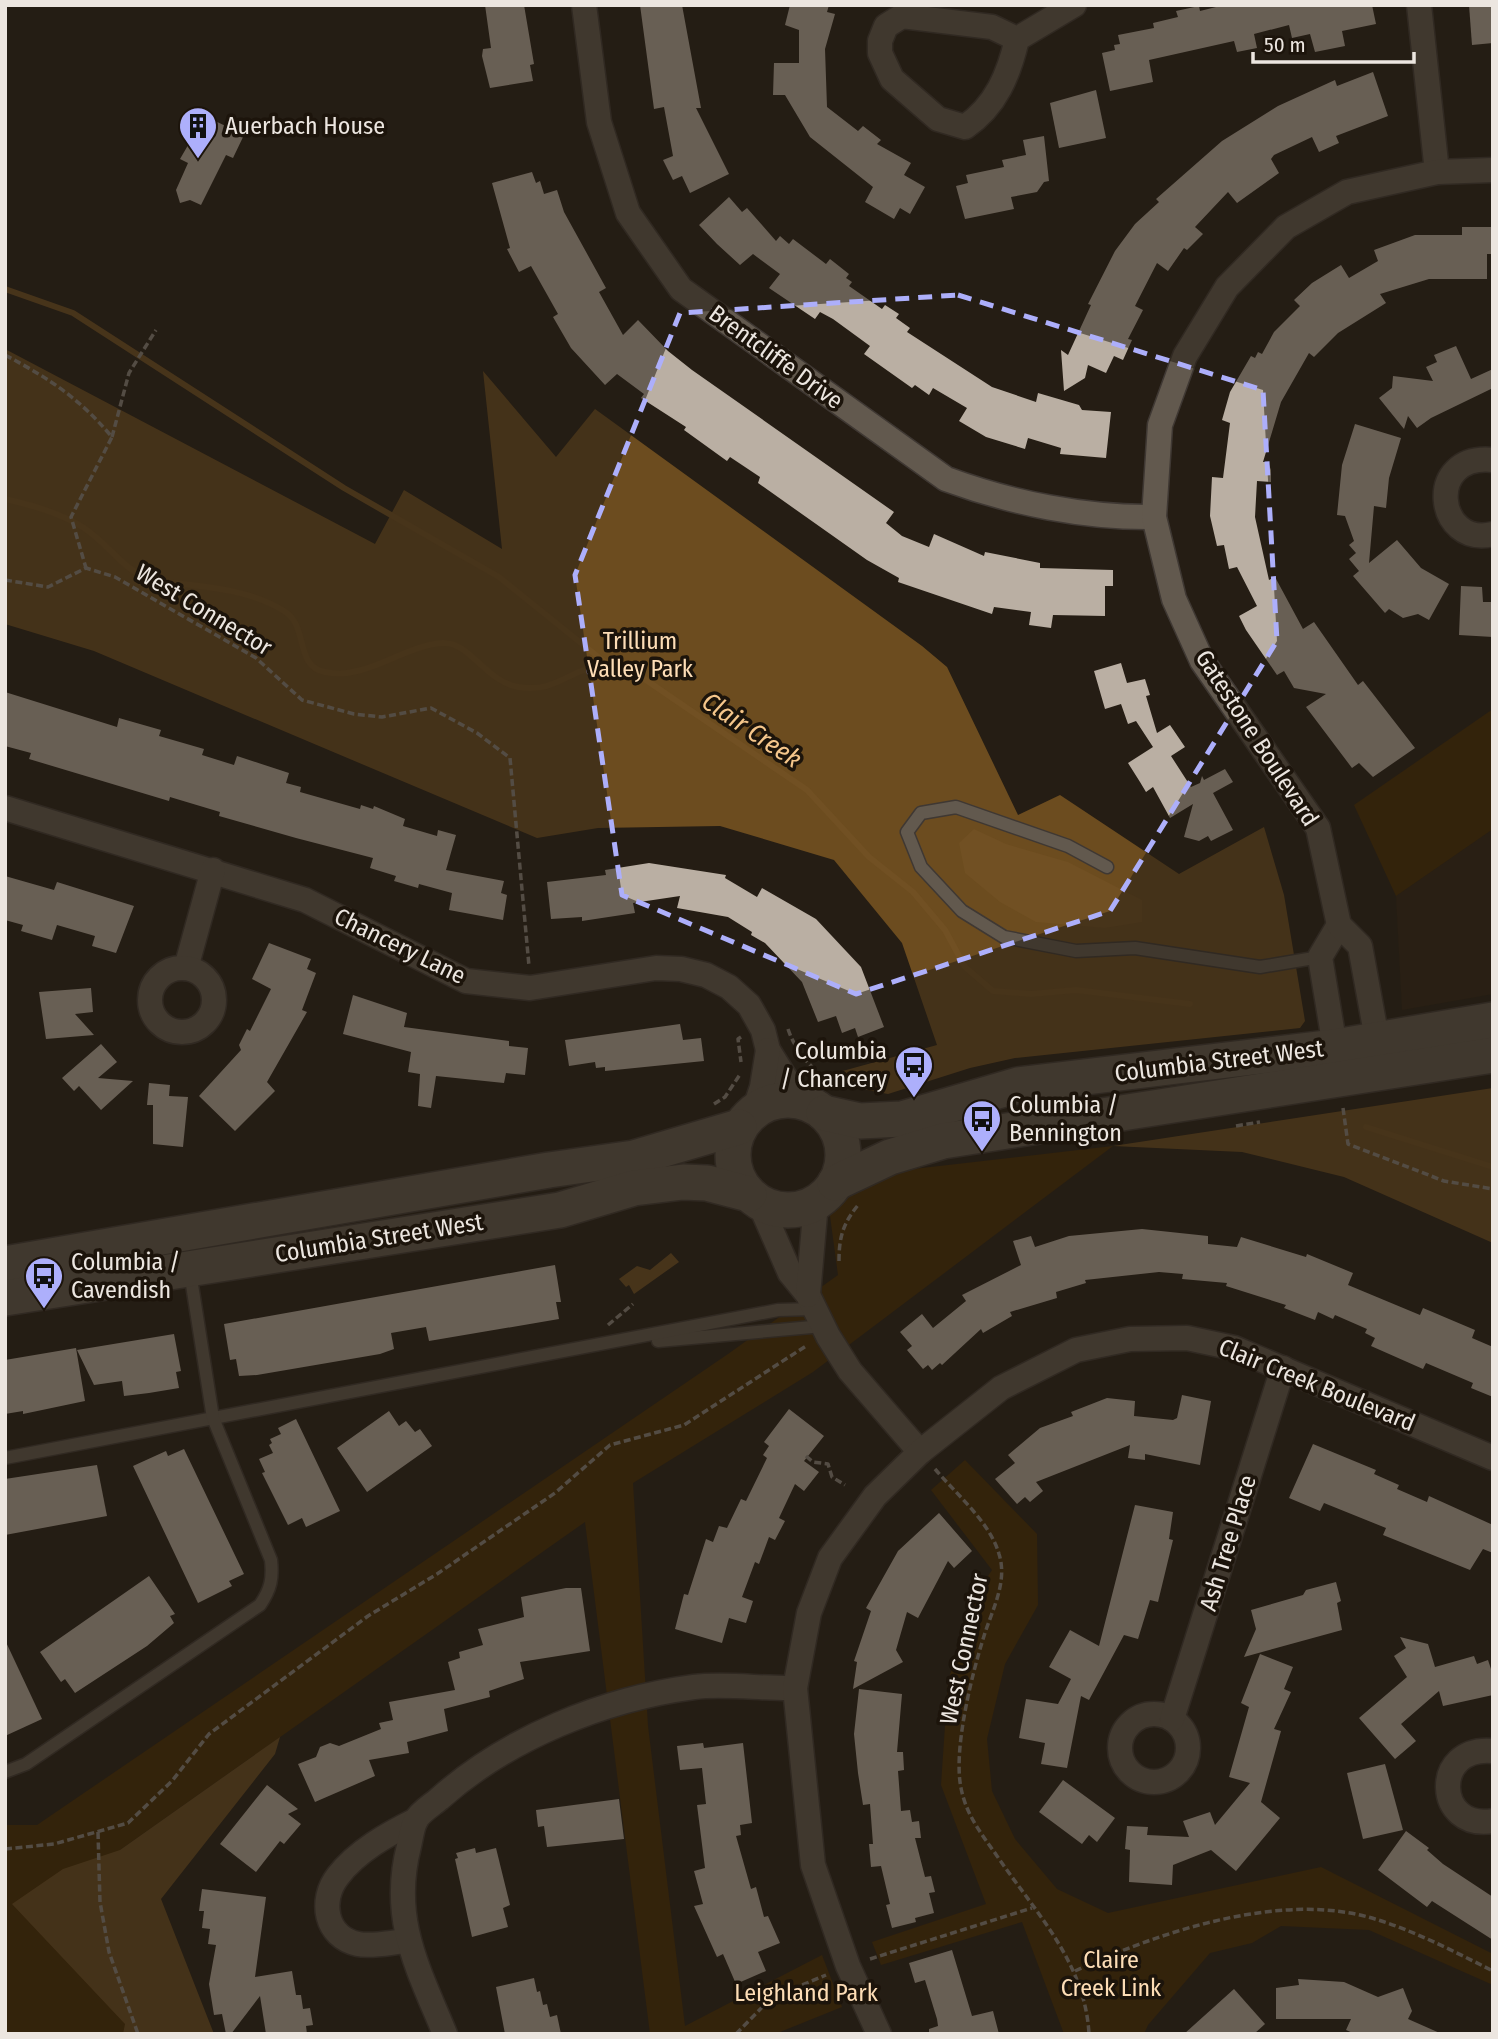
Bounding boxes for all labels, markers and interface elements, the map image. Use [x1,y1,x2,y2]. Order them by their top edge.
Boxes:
scale bar [1253,21,1414,65]
text: 50 m [1264,32,1306,58]
building icon: Auerbach House [177,105,219,160]
place label: Auerbach House [225,112,385,140]
street label: Brentcliffe Drive [704,299,848,415]
street label: West Connector [131,558,278,662]
park label: Trillium Valley Park [587,627,694,683]
street label: Gatestone Boulevard [1190,645,1324,831]
water label: Clair Creek [696,686,807,775]
street label: Chancery Lane [330,902,470,990]
street label: Columbia Street West [1113,1034,1325,1088]
place label: Columbia / Chancery [780,1037,887,1093]
bus stop icon: Columbia / Chancery [893,1044,935,1099]
place label: Columbia / Bennington [1009,1091,1122,1147]
bus stop icon: Columbia / Bennington [961,1098,1003,1153]
street label: Columbia Street West [273,1208,485,1268]
place label: Columbia / Cavendish [71,1248,180,1304]
bus stop icon: Columbia / Cavendish [23,1255,65,1310]
street label: Clair Creek Boulevard [1215,1333,1419,1437]
street label: Ash Tree Place [1194,1472,1262,1614]
street label: West Connector [934,1570,994,1727]
park label: Claire Creek Link [1061,1946,1162,2002]
park label: Leighland Park [734,1979,879,2007]

